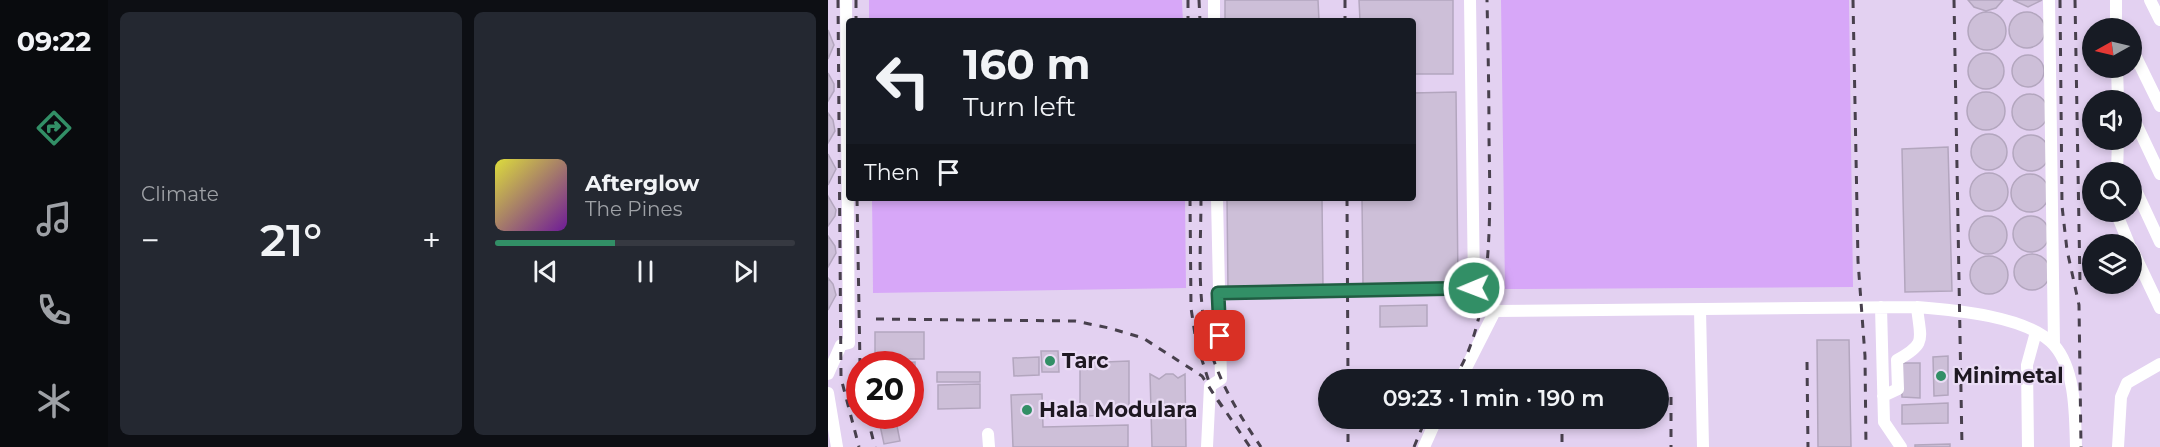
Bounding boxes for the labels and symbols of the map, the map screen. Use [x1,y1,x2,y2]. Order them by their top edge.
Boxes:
north arrow [2082,18,2142,78]
position arrow [1442,256,1506,320]
pin [1194,310,1245,361]
place label: Tarc [1062,348,1109,373]
speed limit sign: 20 [846,351,924,429]
marker: Tarc [1043,354,1057,368]
place label: Minimetal [1953,363,2064,388]
marker: Minimetal [1934,369,1948,383]
place label: Hala Modulara [1039,397,1197,422]
marker: Hala Modulara [1020,403,1034,417]

